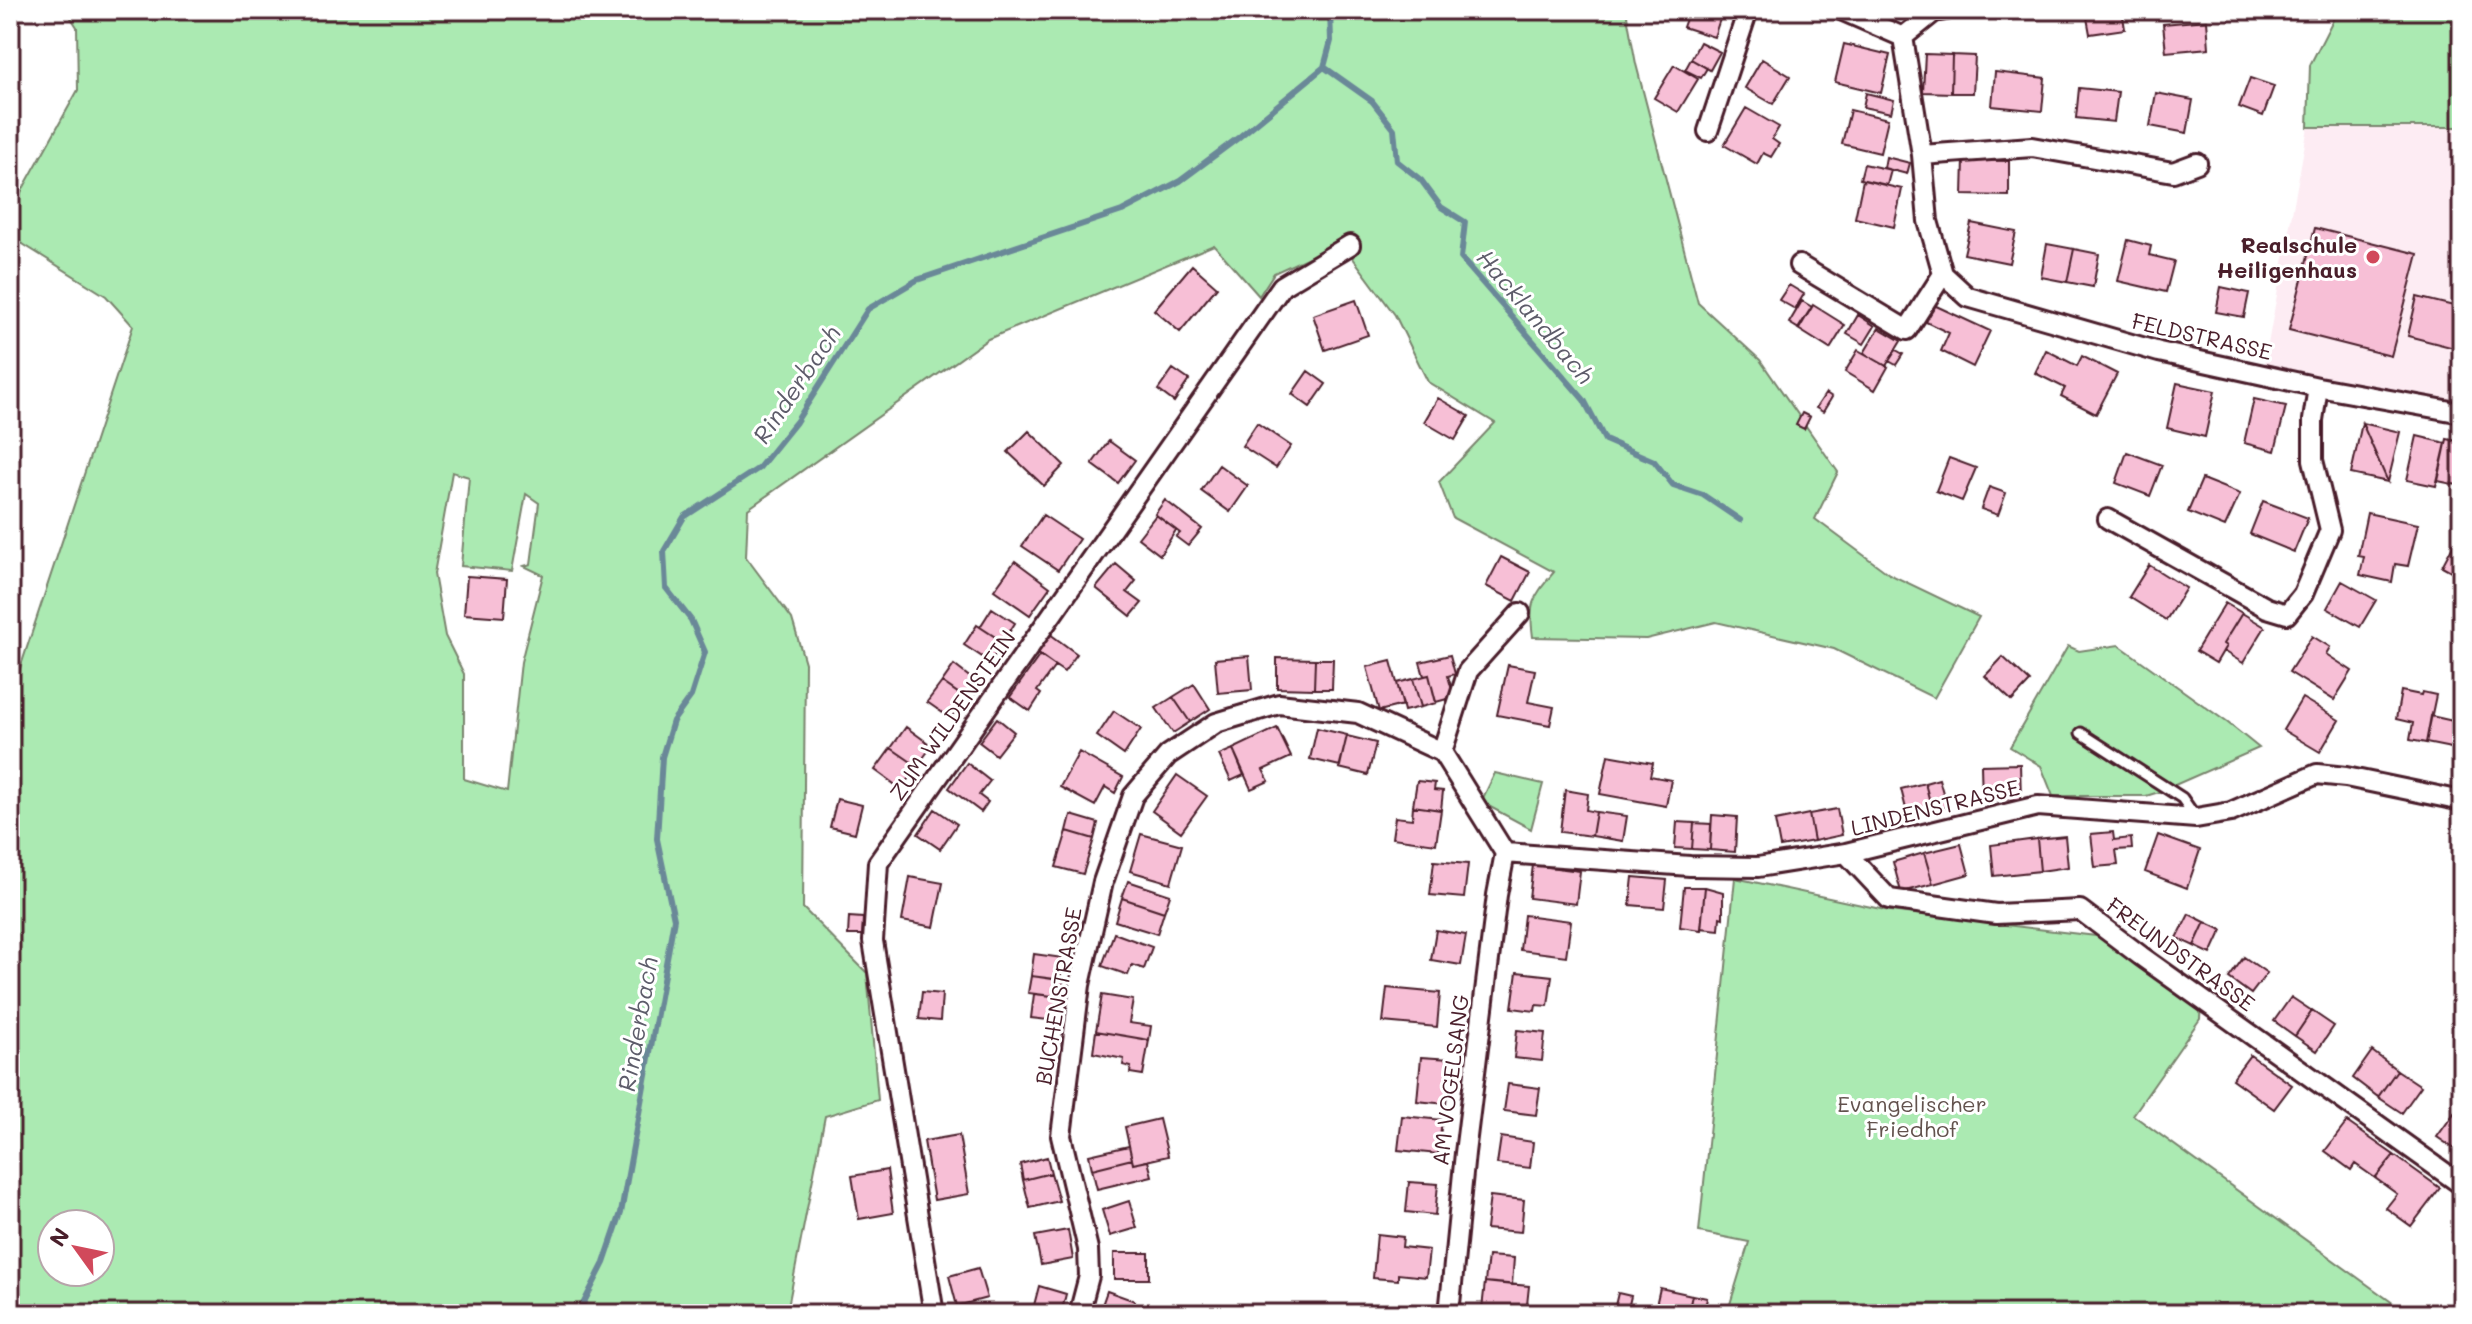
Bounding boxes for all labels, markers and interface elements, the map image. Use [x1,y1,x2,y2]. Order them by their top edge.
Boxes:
place label: Realschule Heiligenhaus [2217,230,2357,284]
water label: Hacklandbach [1471,242,1601,390]
marker: Realschule Heiligenhaus [2364,248,2382,266]
street label: FELDSTRASSE [2129,306,2275,366]
water label: Rinderbach [745,319,847,449]
street label: ZUM WILDENSTEIN [882,624,1022,806]
street label: LINDENSTRASSE [1848,772,2022,842]
street label: FREUNDSTRASSE [2101,890,2261,1018]
street label: BUCHENSTRASSE [1028,905,1088,1087]
water label: Rinderbach [610,954,664,1094]
street label: AM VOGELSANG [1425,993,1475,1167]
park label: Evangelischer Friedhof [1837,1089,1987,1143]
north arrow [36,1208,116,1288]
text: N [42,1222,76,1252]

